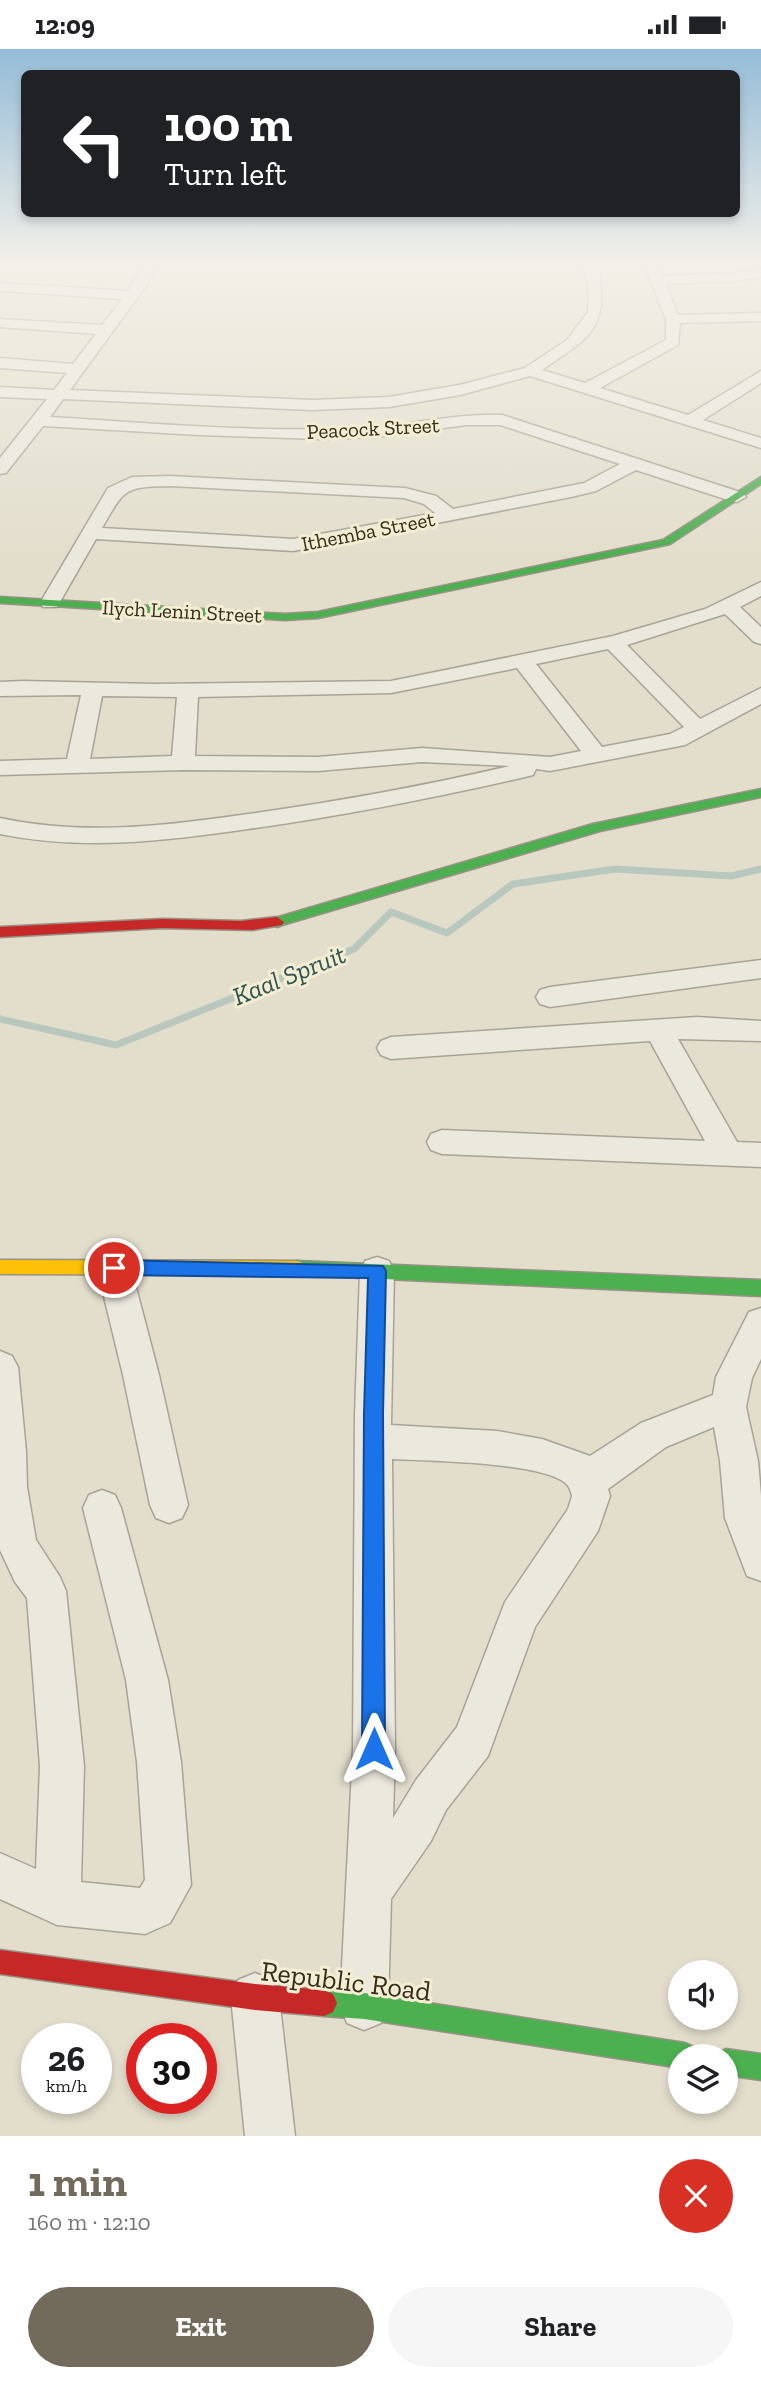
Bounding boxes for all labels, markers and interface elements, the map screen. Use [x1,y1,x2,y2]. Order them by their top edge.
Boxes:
text: 12:09 [35,9,95,41]
text: 100 m [164,95,292,154]
icon: left [49,98,140,189]
text: Turn left [164,155,286,193]
street label: Peacock Street [306,412,440,444]
street label: Ithemba Street [299,506,437,556]
street label: Ilych Lenin Street [101,594,263,628]
water label: Kaal Spruit [228,938,350,1012]
pin [84,1238,144,1298]
icon: arrive [95,1249,133,1287]
position arrow [337,1712,411,1786]
street label: Republic Road [259,1954,433,2008]
map controls [668,1960,738,2114]
button: sound [668,1960,738,2030]
speed limit sign: 30 [126,2023,217,2114]
text: 26 [48,2038,85,2080]
button: layers [668,2044,738,2114]
text: km/h [46,2075,87,2097]
text: 1 min [28,2156,127,2207]
button: close [659,2159,733,2233]
text: 160 m · 12:10 [28,2208,151,2236]
button: Exit [28,2287,374,2367]
button: Share [388,2287,733,2367]

